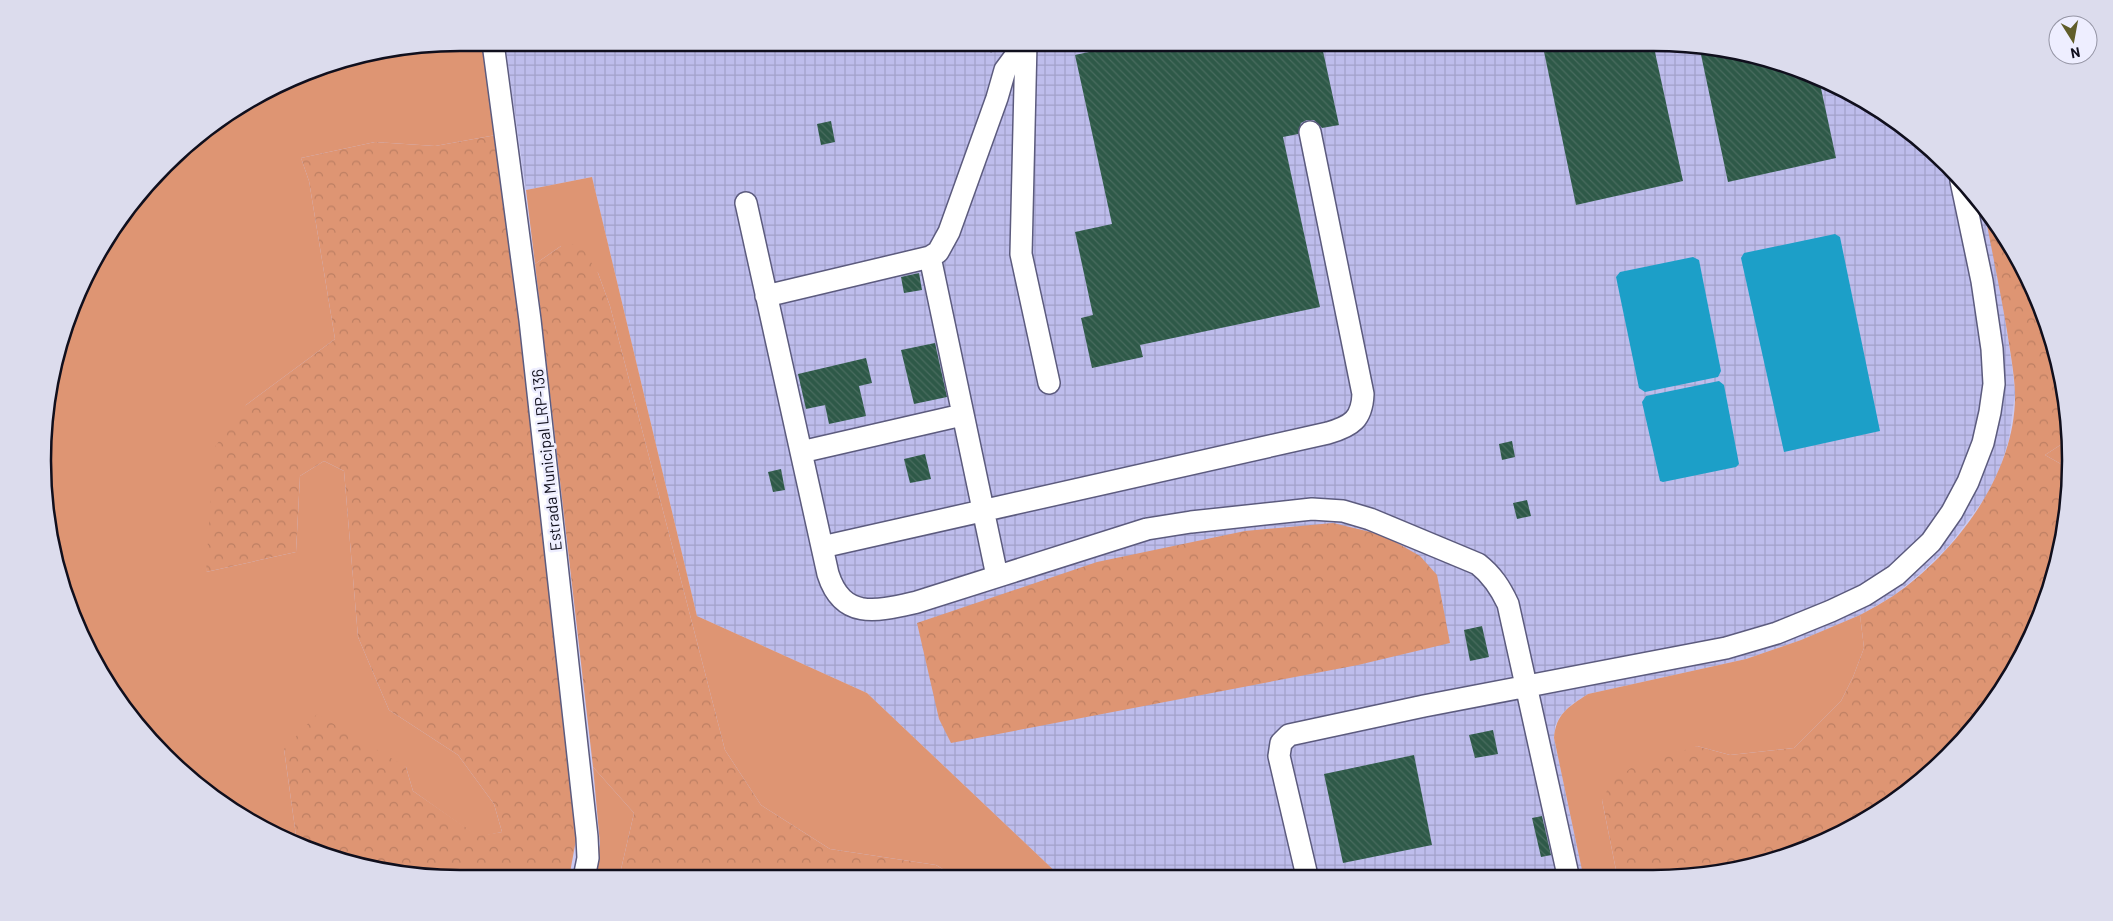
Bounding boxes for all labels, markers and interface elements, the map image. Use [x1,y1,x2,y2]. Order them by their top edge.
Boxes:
north arrow [2048,15,2098,65]
text: N [2069,44,2082,62]
street label: Estrada Municipal LRP-136 [527,368,565,552]

